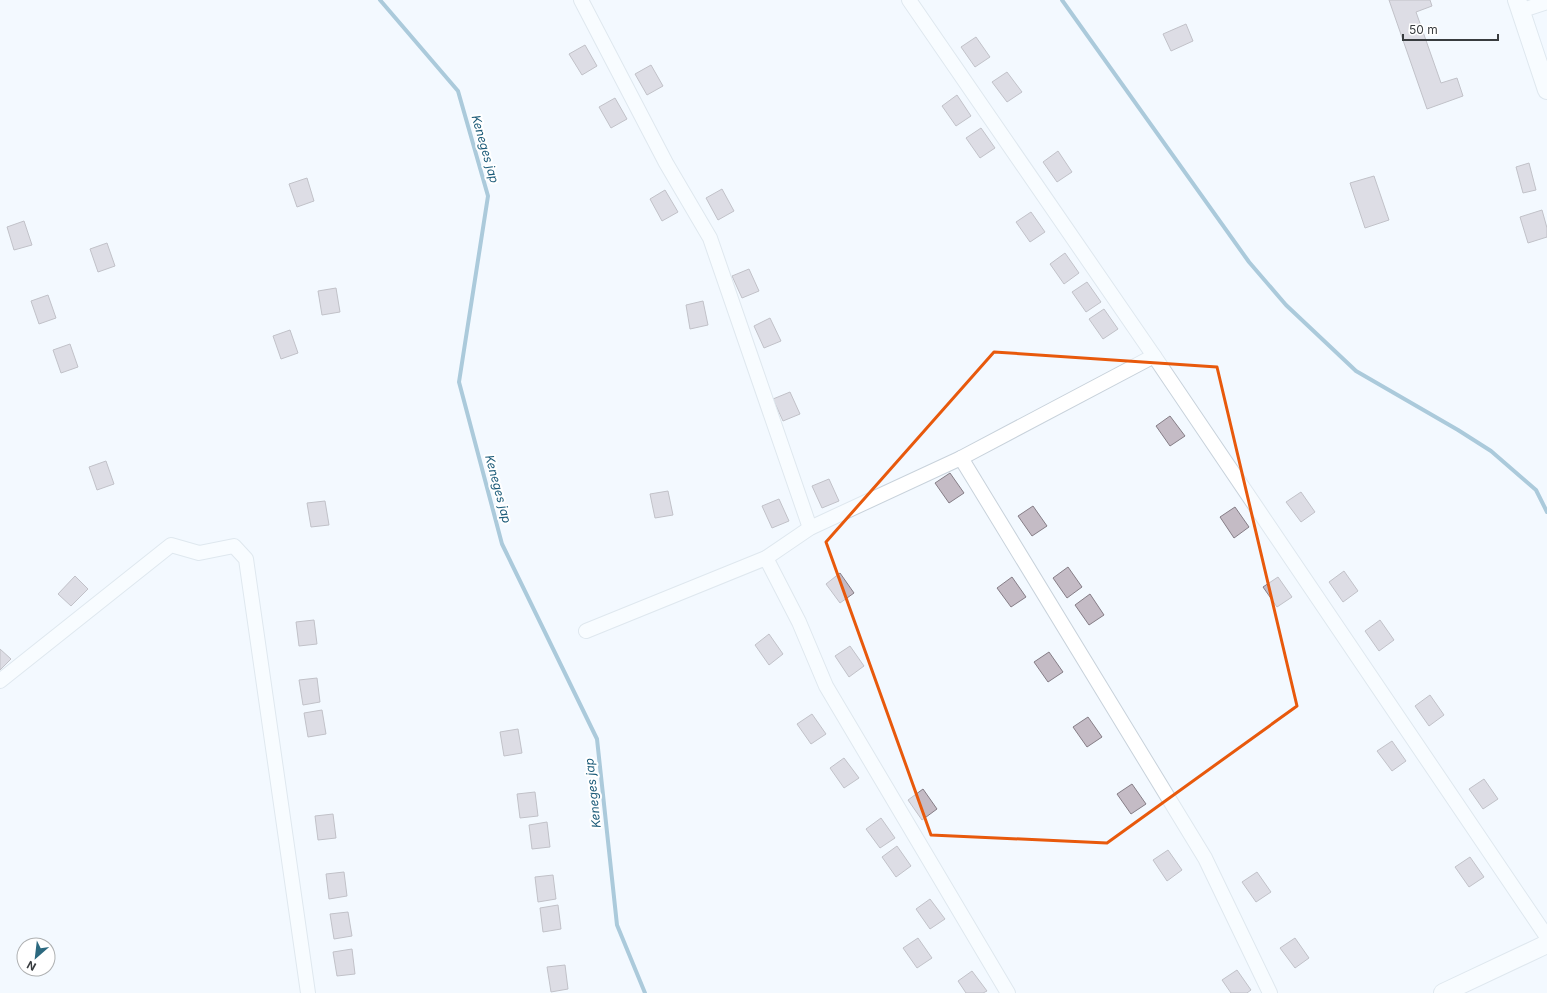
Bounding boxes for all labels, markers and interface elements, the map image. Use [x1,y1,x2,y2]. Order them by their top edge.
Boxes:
scale bar [1403,16,1498,42]
text: 50 m [1409,22,1438,37]
water label: Keneges jap [469,113,502,185]
water label: Keneges jap [482,453,515,525]
water label: Keneges jap [581,757,604,829]
north arrow [16,937,56,977]
text: N [24,958,38,974]

